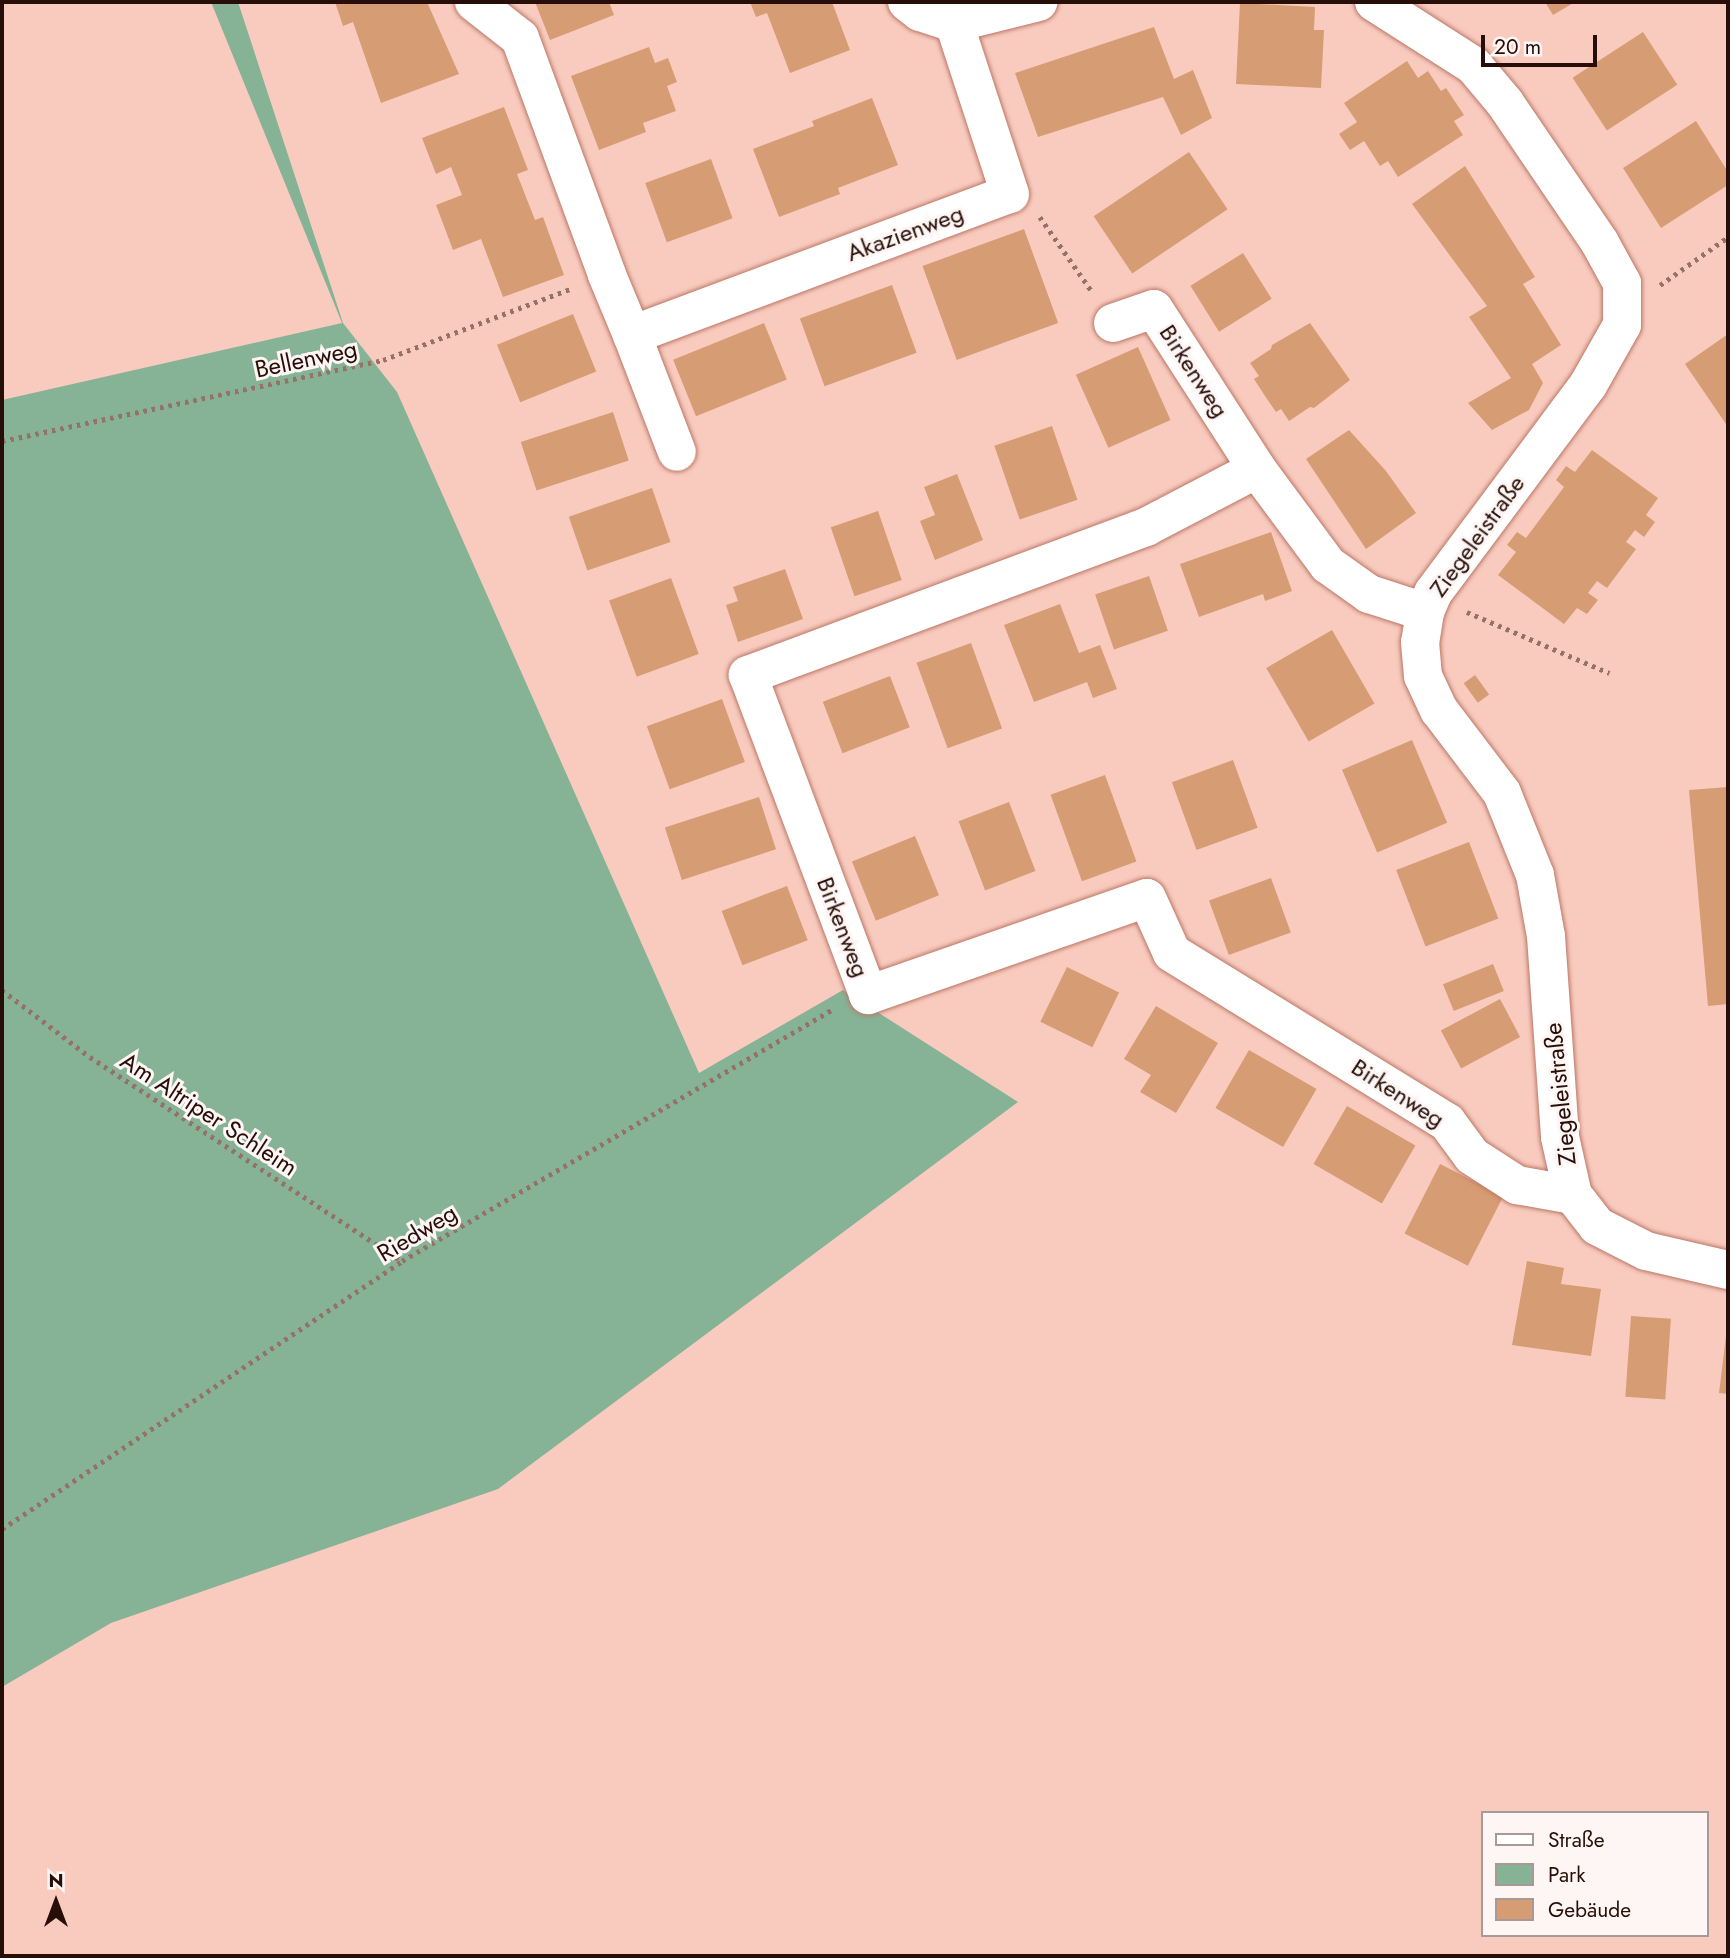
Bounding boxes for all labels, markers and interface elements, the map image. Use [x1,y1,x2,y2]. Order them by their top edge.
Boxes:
scale bar [1485,21,1600,65]
text: 20 m [1494,32,1541,62]
street label: Akazienweg [843,199,967,267]
street label: Birkenweg [1153,319,1235,423]
street label: Bellenweg [252,334,360,384]
street label: Ziegeleistraße [1423,470,1531,602]
street label: Birkenweg [811,873,875,981]
street label: Ziegeleistraße [1538,1021,1582,1167]
street label: Am Altriper Schleim [115,1046,303,1182]
street label: Birkenweg [1346,1052,1450,1134]
street label: Riedweg [372,1198,462,1268]
legend [1482,1811,1709,1937]
text: Straße [1548,1825,1605,1855]
text: Park [1548,1860,1585,1890]
north arrow [21,1867,91,1937]
text: N [48,1867,64,1894]
text: Gebäude [1548,1895,1631,1925]

